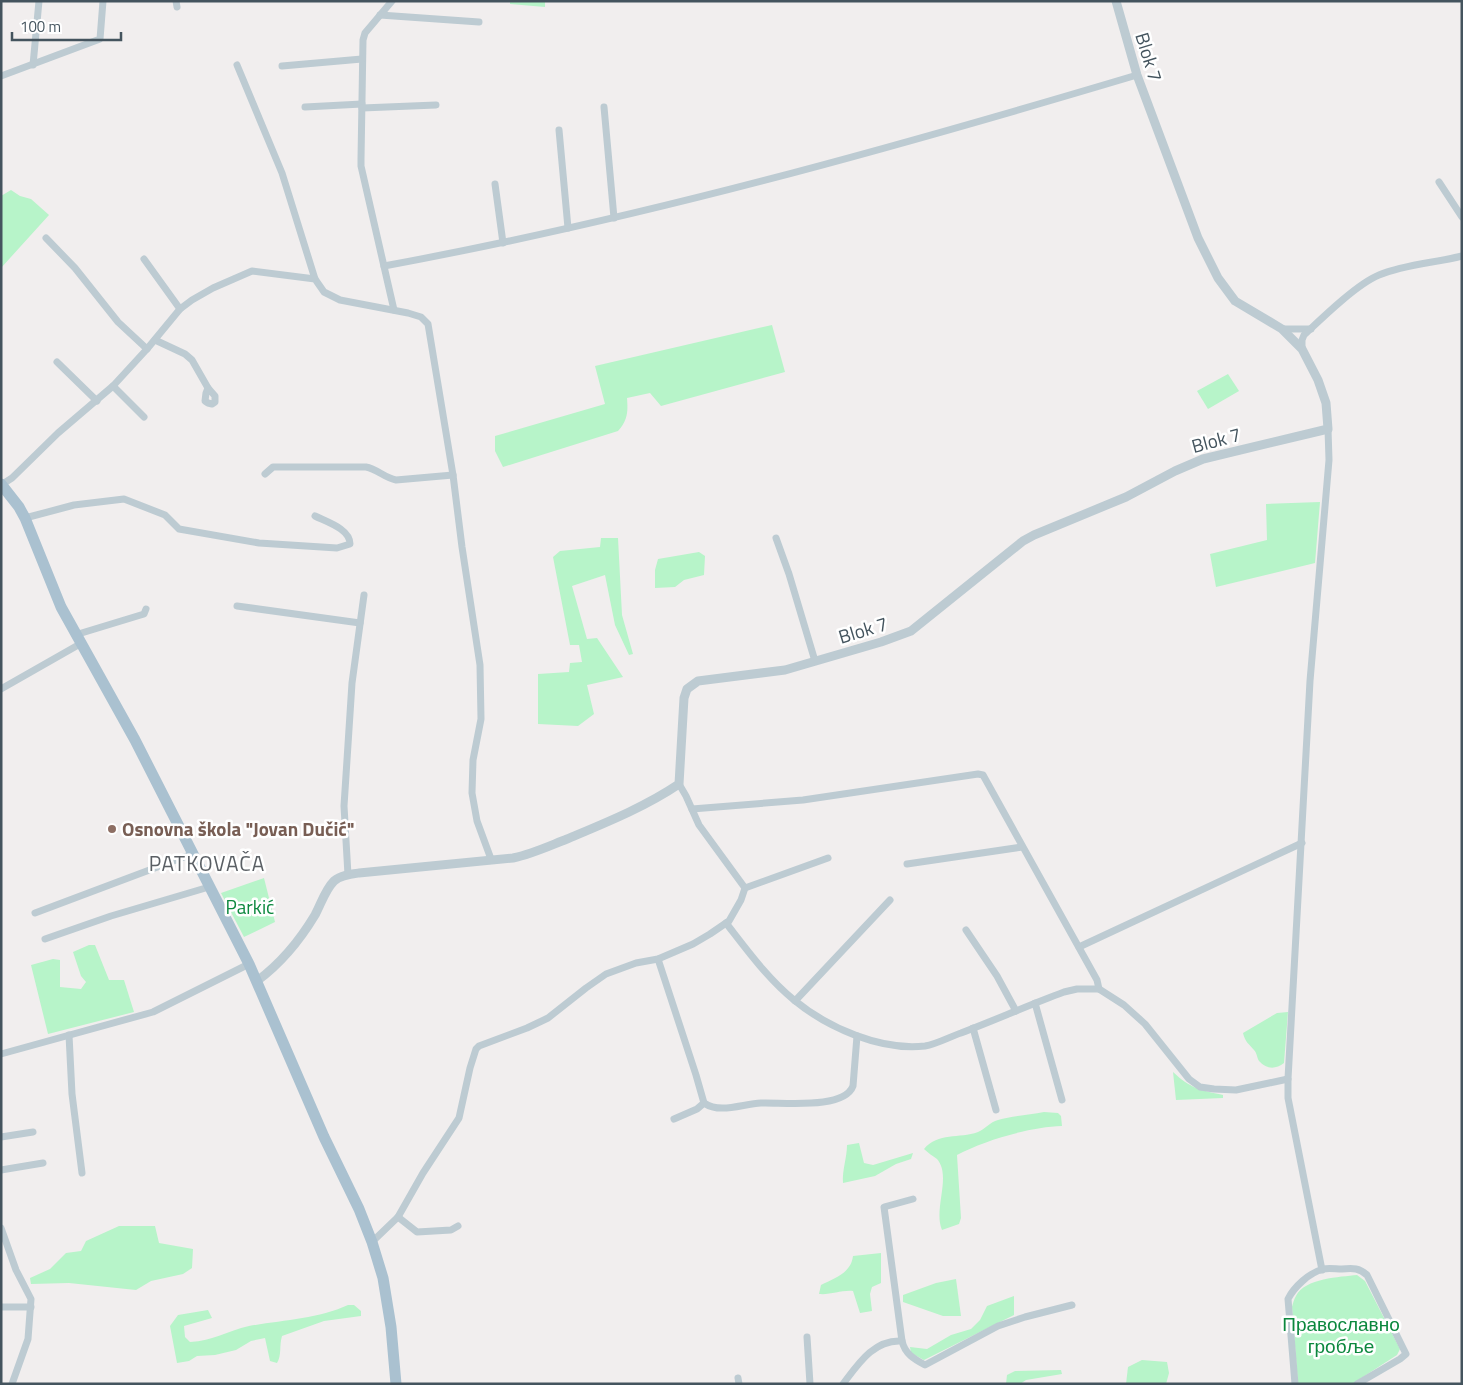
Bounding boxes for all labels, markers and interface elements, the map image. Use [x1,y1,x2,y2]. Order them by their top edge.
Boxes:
scale bar [12,10,121,42]
text: 100 m [20,15,61,38]
street label: Blok 7 [1128,29,1171,85]
street label: Blok 7 [1188,419,1244,460]
street label: Blok 7 [835,608,891,651]
place label: Osnovna škola "Jovan Dučić" [122,814,355,843]
marker: Osnovna škola "Jovan Dučić" [106,823,118,835]
district label: PATKOVAČA [149,847,265,879]
park label: Parkić [226,892,274,921]
park label: Православно гробље [1282,1309,1400,1360]

